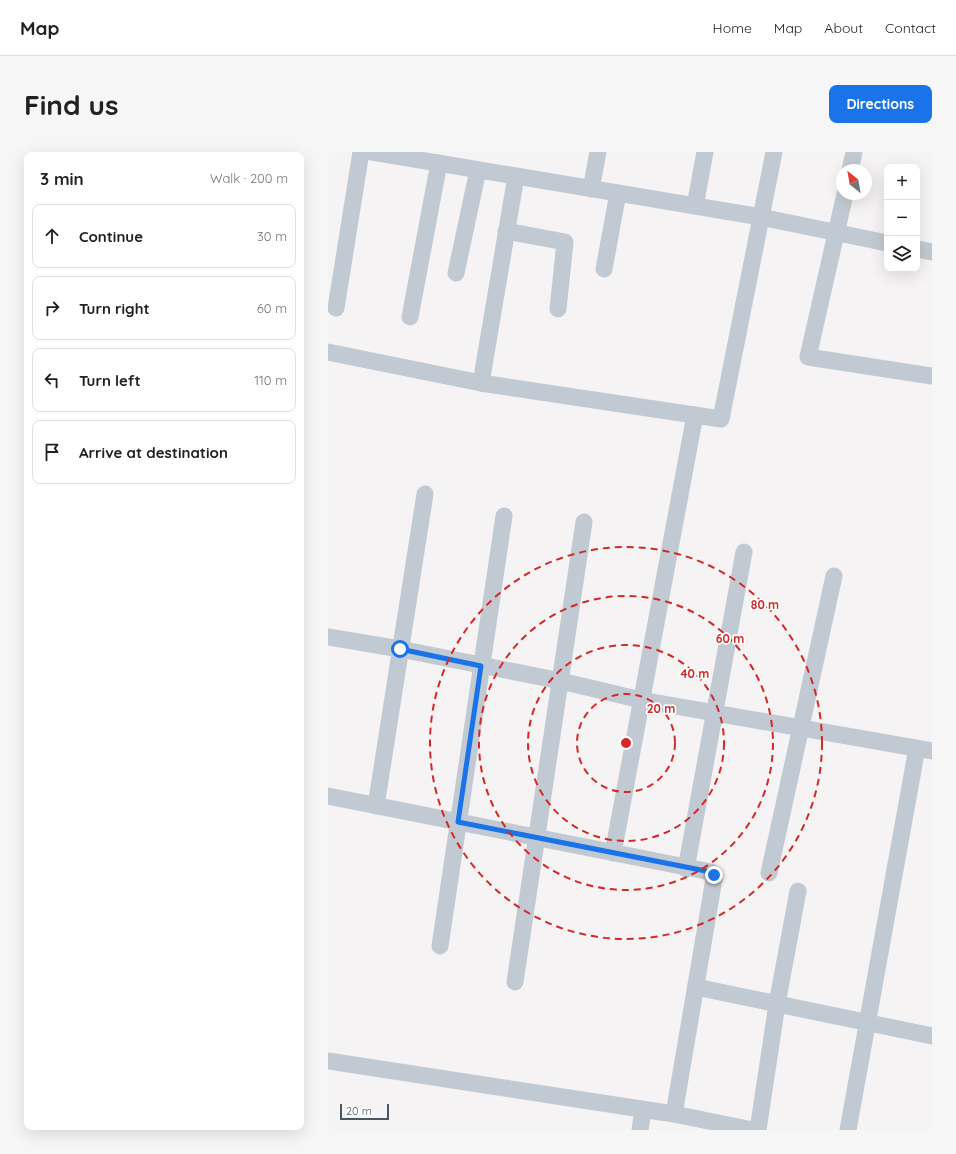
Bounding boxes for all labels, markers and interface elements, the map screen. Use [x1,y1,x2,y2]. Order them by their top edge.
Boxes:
text: Map [20,16,59,40]
text: Home [713,19,752,37]
text: Map [774,19,802,37]
text: About [824,19,863,37]
text: Contact [885,19,936,37]
button: Directions [829,85,932,123]
text: Find us [24,87,118,122]
north arrow [836,164,872,200]
map controls [884,164,920,272]
button: + [884,164,920,200]
text: 3 min [40,168,84,189]
text: Walk · 200 m [210,170,288,186]
button: − [884,200,920,236]
icon: ahead [41,225,63,247]
text: Continue [79,227,143,246]
text: 30 m [257,228,287,244]
button: layers [884,236,920,272]
icon: right [41,297,63,319]
text: Turn right [79,299,150,318]
text: 60 m [257,300,287,316]
icon: left [41,369,63,391]
text: Turn left [79,371,141,390]
text: 110 m [254,372,287,388]
icon: arrive [41,441,63,463]
text: Arrive at destination [79,443,228,462]
text: 80 m [751,597,779,612]
text: 60 m [716,631,744,646]
route start [391,640,409,658]
text: 40 m [681,666,709,681]
text: 20 m [647,701,675,716]
centre of rings [619,736,633,750]
route end [705,866,723,884]
scale bar [340,1102,389,1121]
text: 20 m [346,1104,372,1118]

